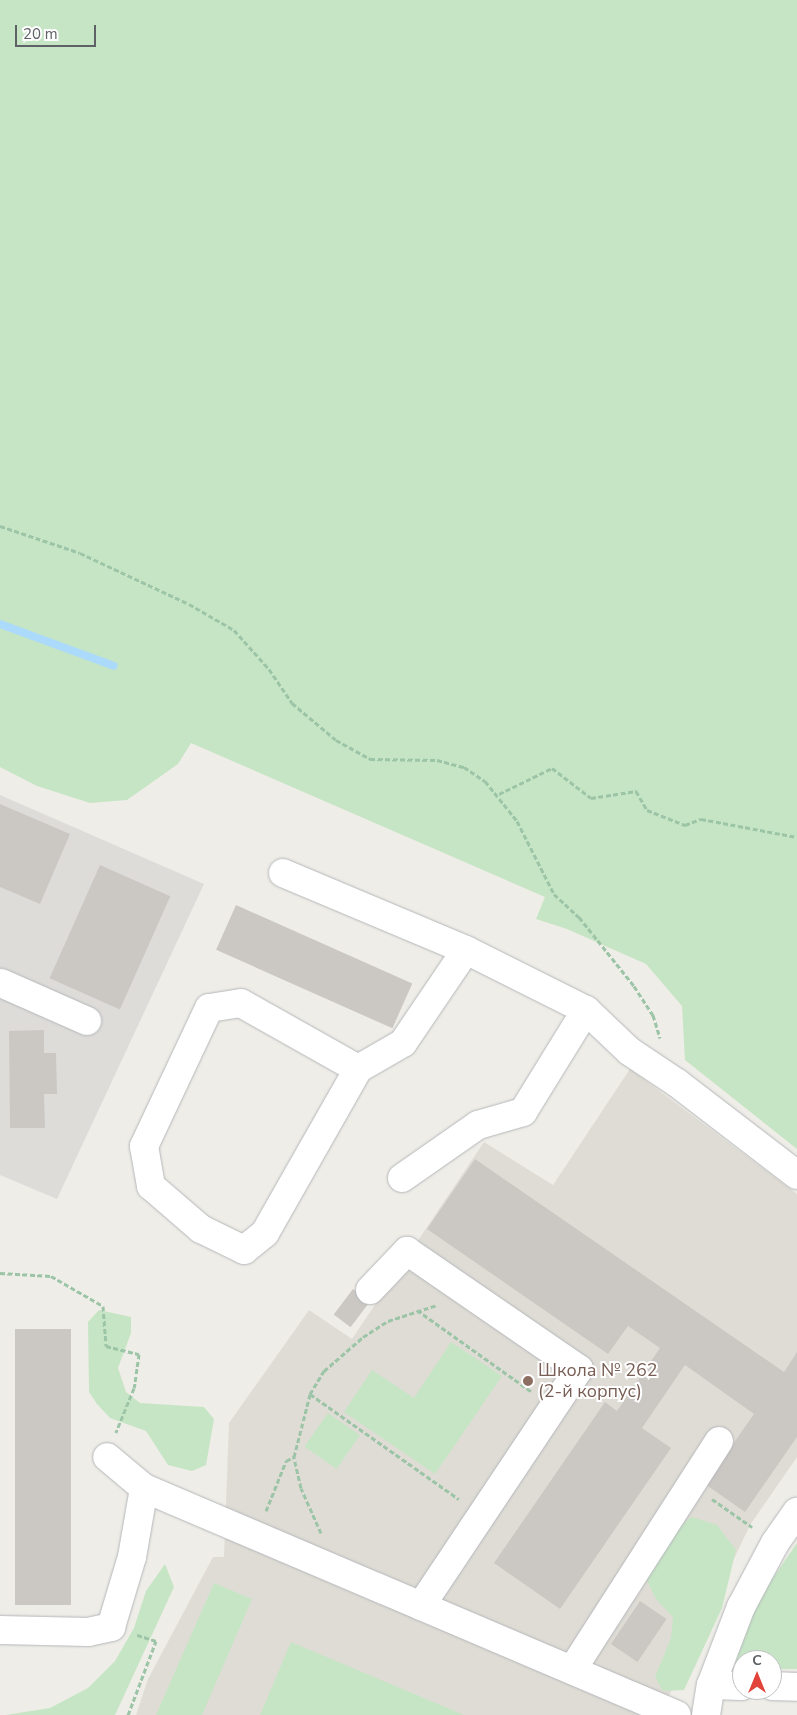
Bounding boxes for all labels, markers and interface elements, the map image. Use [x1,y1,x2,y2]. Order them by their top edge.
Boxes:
scale bar [18,15,99,47]
text: 20 m [23,24,58,44]
place label: Школа № 262 (2-й корпус) [538,1360,658,1402]
marker: Школа № 262 (2-й корпус) [522,1375,534,1387]
north arrow [732,1650,782,1700]
text: С [752,1651,762,1670]

